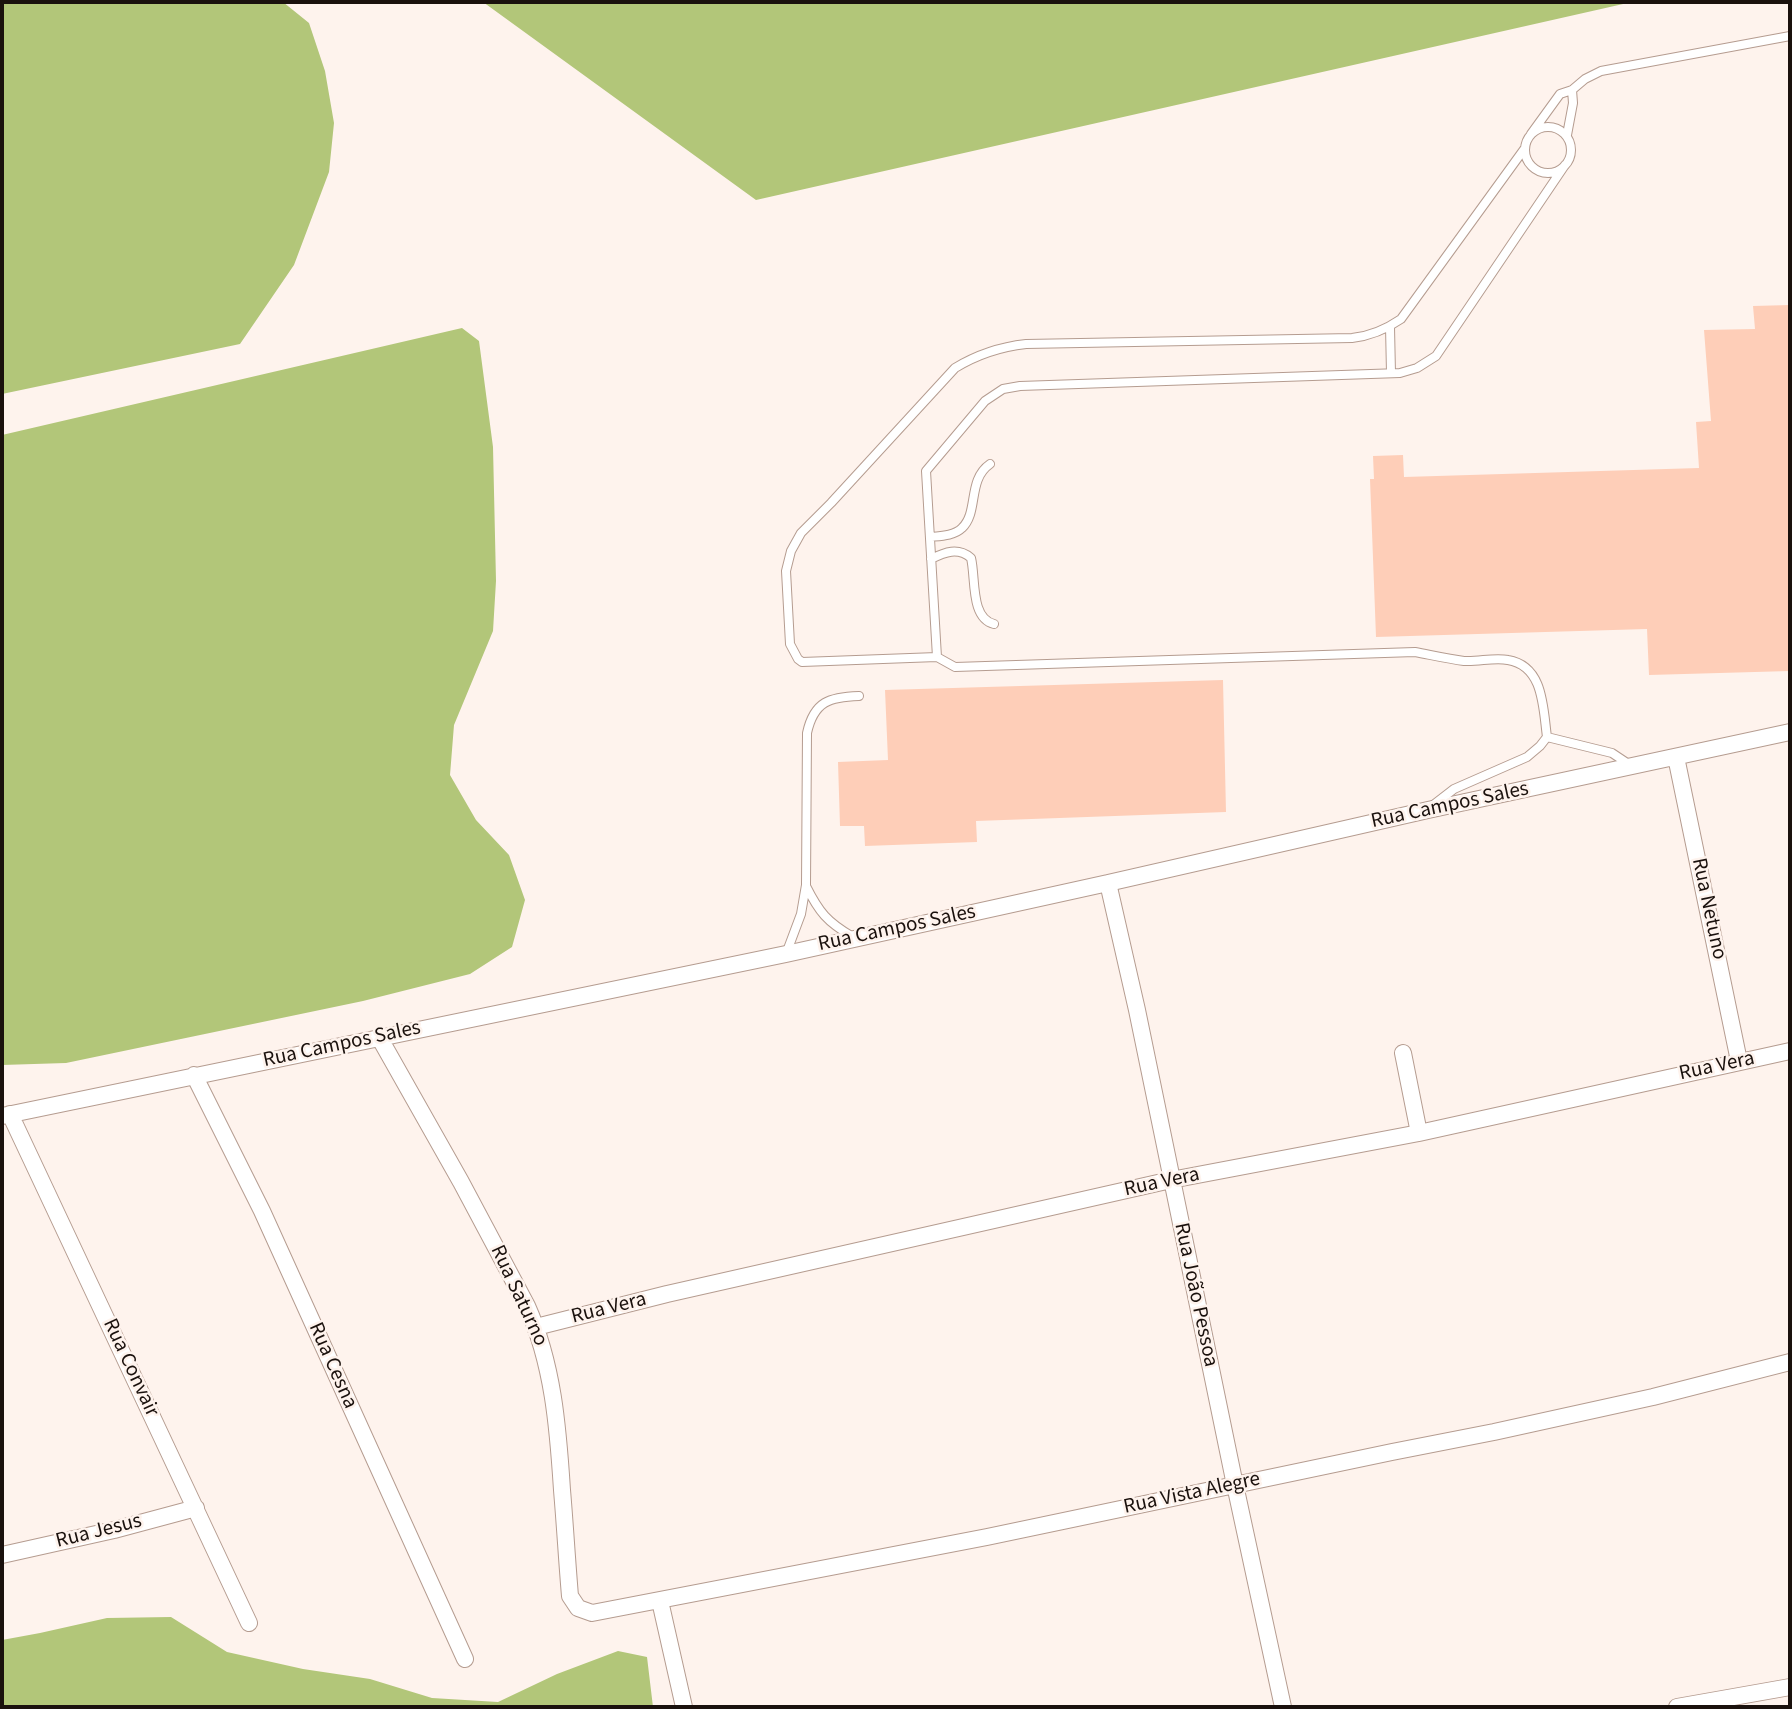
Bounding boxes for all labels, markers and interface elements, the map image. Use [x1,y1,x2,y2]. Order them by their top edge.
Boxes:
street label: Rua Campos Sales [1369,777,1531,835]
street label: Rua Netuno [1685,856,1731,962]
street label: Rua Campos Sales [816,900,978,958]
street label: Rua Campos Sales [261,1016,423,1074]
street label: Rua Vera [1677,1047,1757,1087]
street label: Rua Vera [1122,1163,1202,1203]
street label: Rua João Pessoa [1167,1221,1223,1369]
street label: Rua Saturno [484,1242,552,1350]
street label: Rua Vera [569,1288,649,1330]
street label: Rua Convair [96,1315,164,1421]
street label: Rua Cesna [302,1319,362,1413]
street label: Rua Vista Alegre [1121,1467,1263,1521]
street label: Rua Jesus [53,1509,145,1555]

